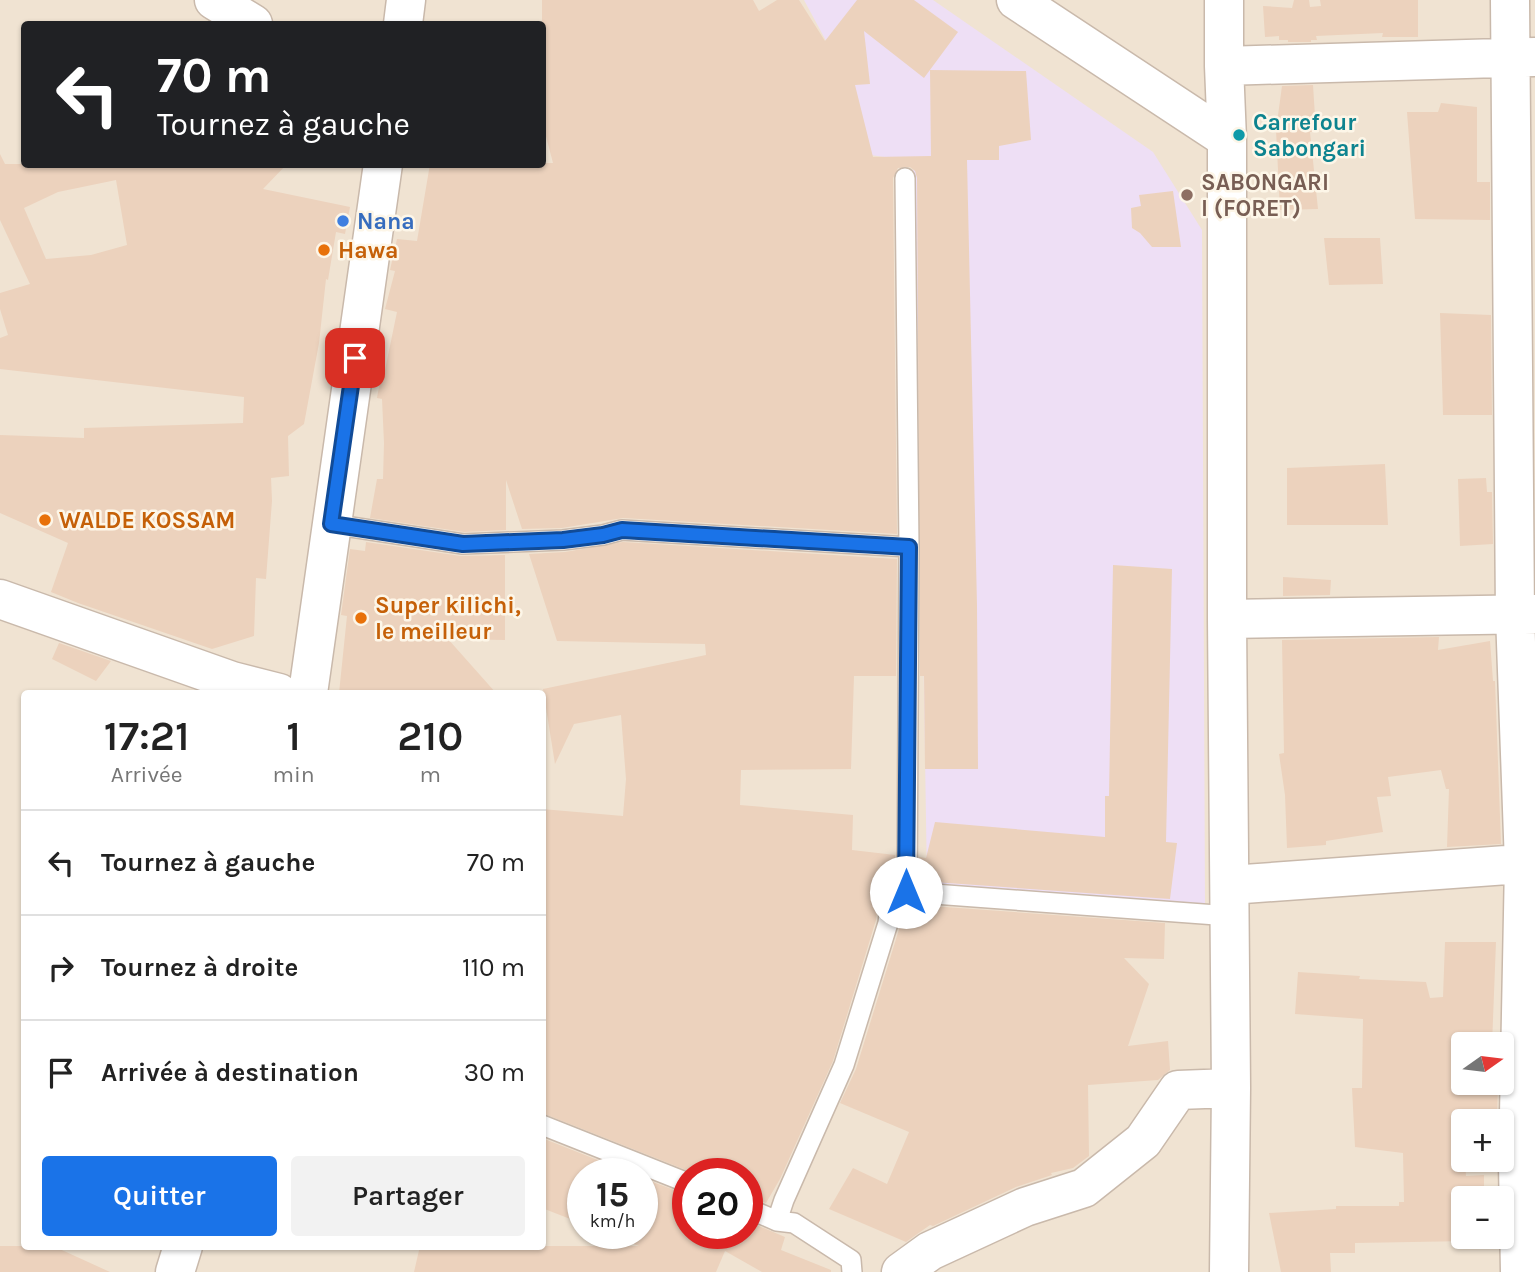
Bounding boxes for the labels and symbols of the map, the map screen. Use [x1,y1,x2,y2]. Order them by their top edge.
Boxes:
place label: Carrefour Sabongari [1253,109,1366,162]
marker: Carrefour Sabongari [1231,127,1247,143]
place label: SABONGARI I (FORET) [1201,169,1329,222]
marker: SABONGARI I (FORET) [1179,187,1195,203]
place label: Nana [357,208,415,235]
marker: Nana [335,213,351,229]
place label: Hawa [338,237,399,264]
marker: Hawa [316,242,332,258]
pin [325,328,385,388]
place label: WALDE KOSSAM [59,507,235,534]
marker: WALDE KOSSAM [37,512,53,528]
place label: Super kilichi, le meilleur [375,592,521,645]
marker: Super kilichi, le meilleur [353,610,369,626]
position arrow [869,855,943,929]
north arrow [1451,1032,1514,1096]
speed limit sign: 20 [672,1158,763,1249]

